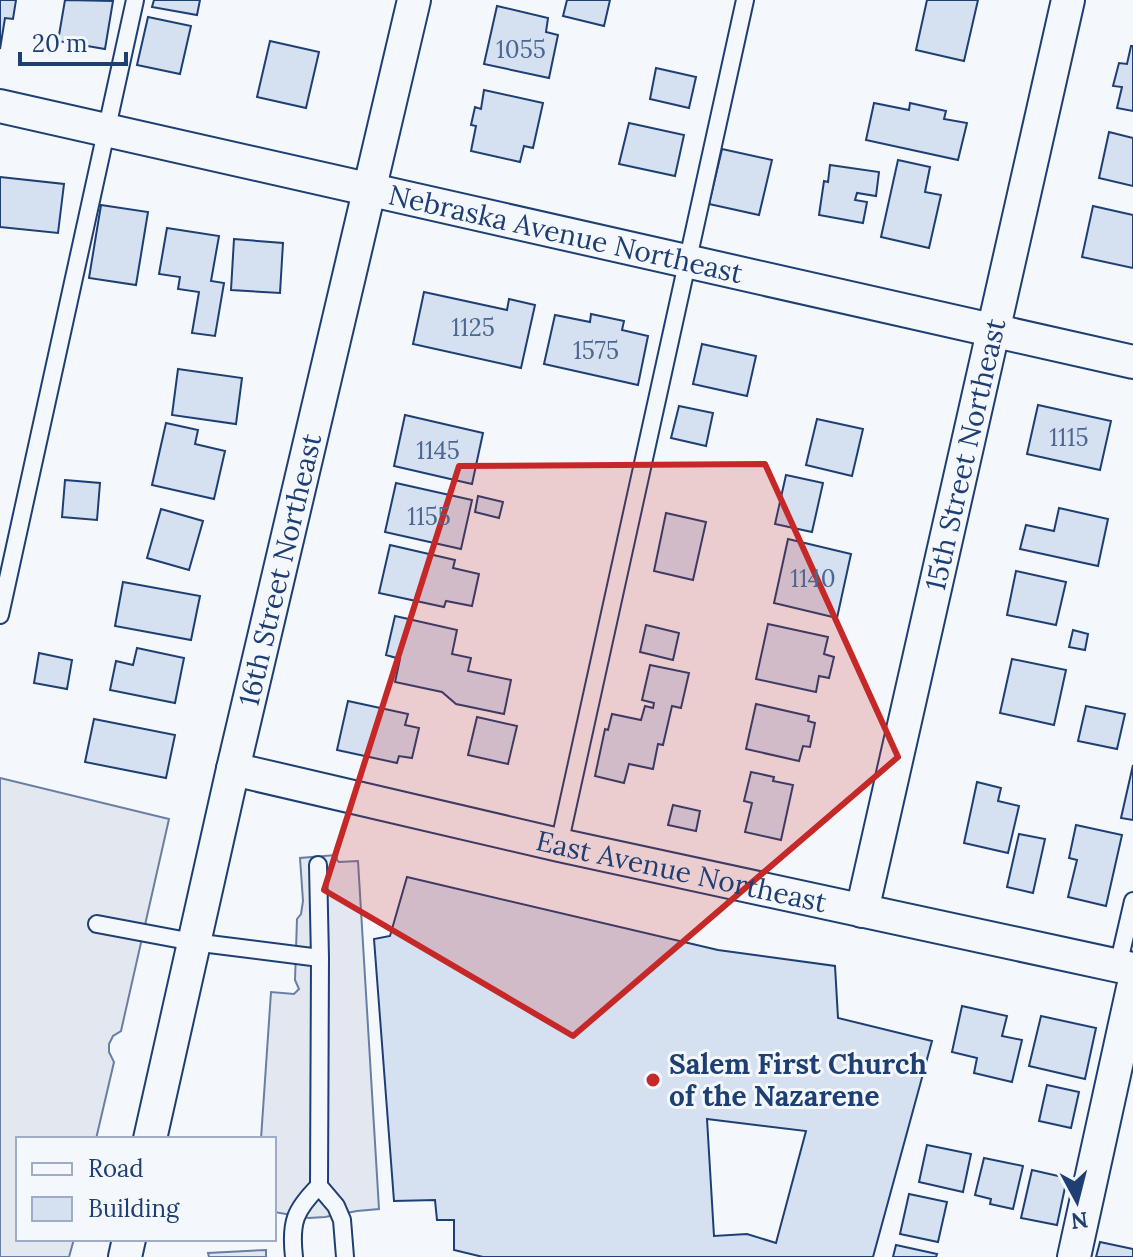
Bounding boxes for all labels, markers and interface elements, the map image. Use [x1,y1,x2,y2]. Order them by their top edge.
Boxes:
scale bar [20,16,126,66]
text: 20 m [32,28,88,59]
house number: 1055 [496,34,546,65]
street label: Nebraska Avenue Northeast [385,176,746,291]
house number: 1125 [451,312,495,343]
street label: 15th Street Northeast [917,315,1013,594]
house number: 1575 [573,335,619,366]
house number: 1115 [1049,422,1089,453]
street label: 16th Street Northeast [230,430,329,710]
house number: 1145 [416,435,460,466]
house number: 1155 [407,501,451,532]
house number: 1140 [790,563,836,594]
street label: East Avenue Northeast [533,822,830,920]
place label: Salem First Church of the Nazarene [669,1046,927,1114]
marker: Salem First Church of the Nazarene [644,1071,662,1089]
legend [16,1137,276,1241]
text: Road [88,1153,144,1184]
north arrow [1037,1161,1117,1241]
text: Building [88,1193,180,1224]
text: N [1069,1206,1090,1236]

